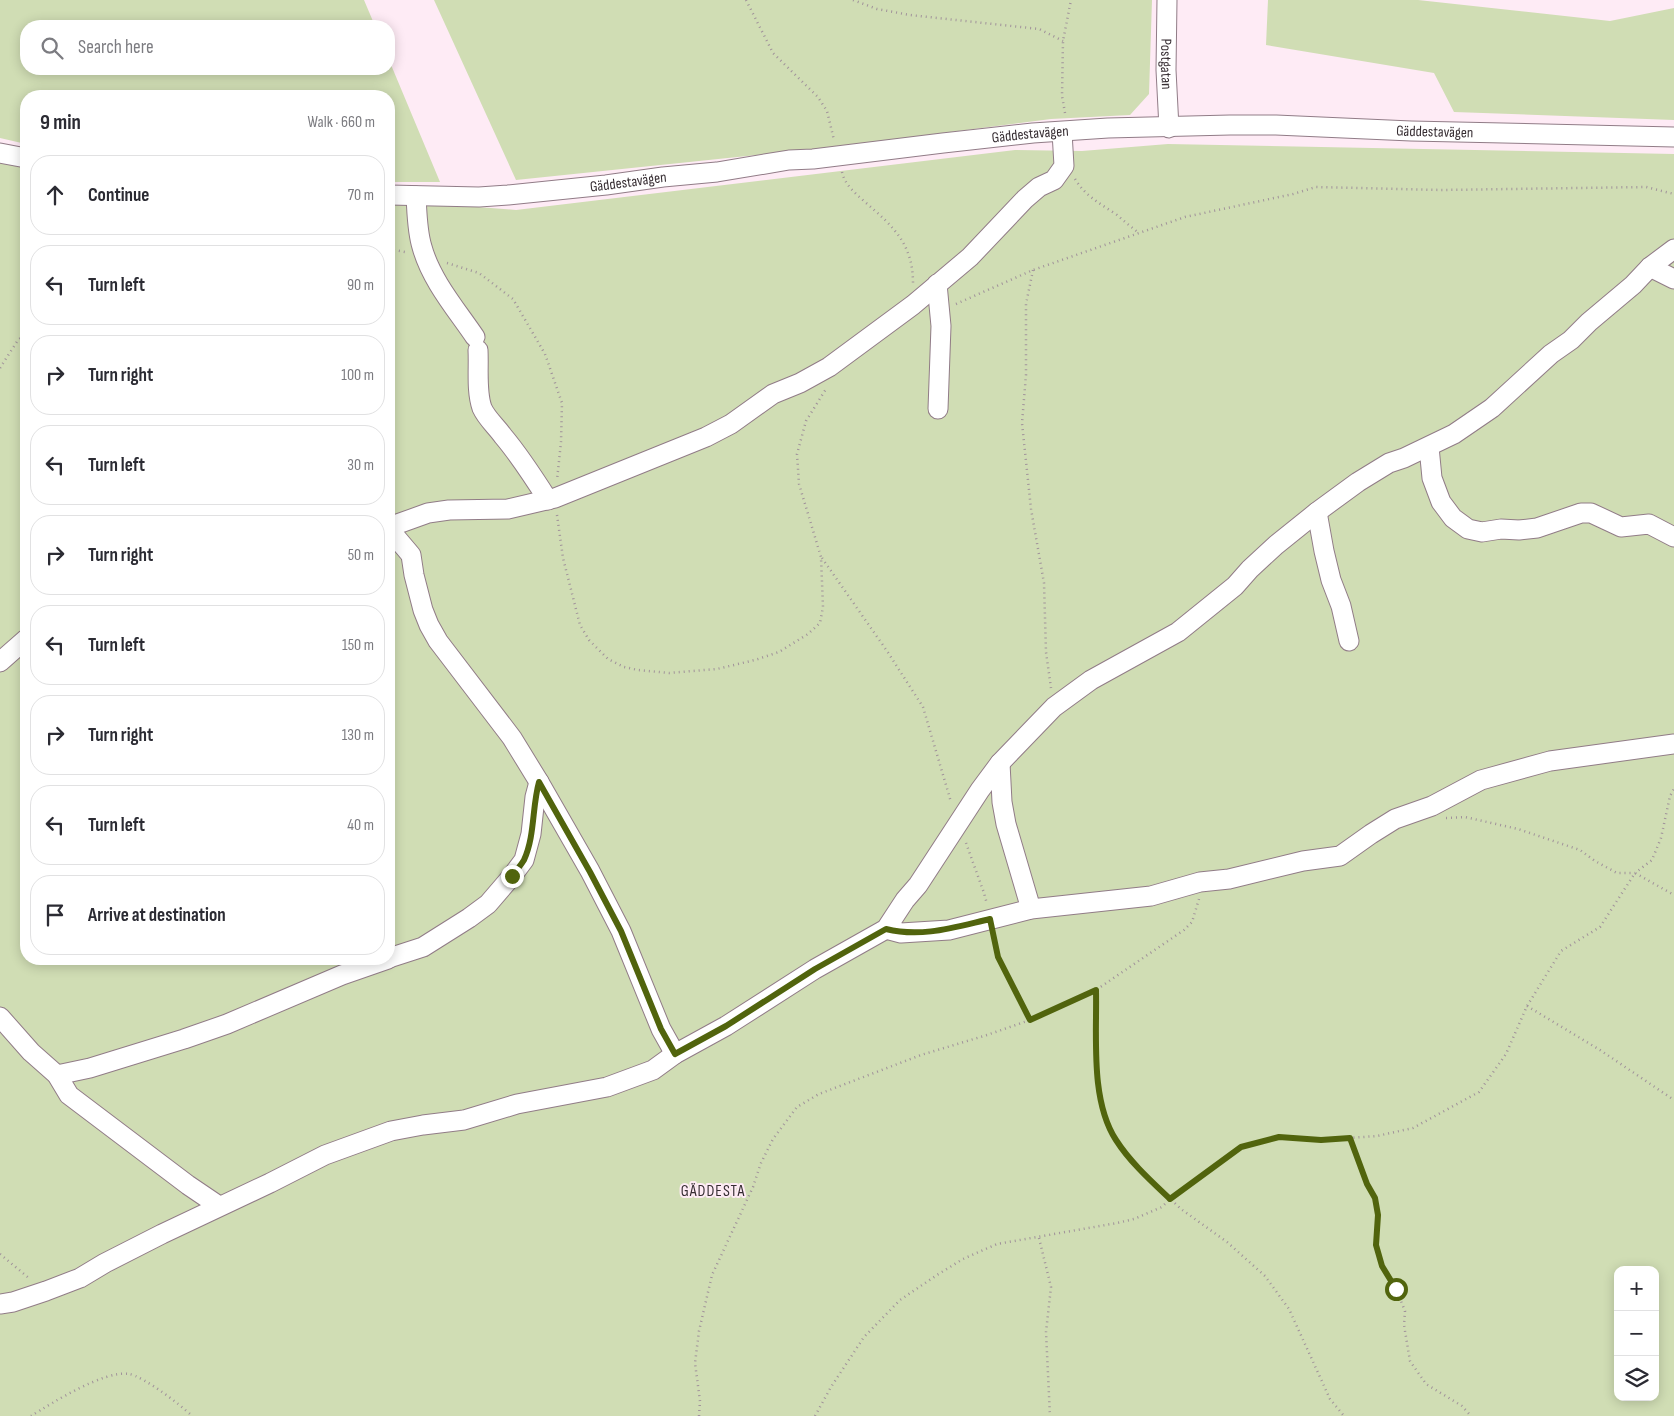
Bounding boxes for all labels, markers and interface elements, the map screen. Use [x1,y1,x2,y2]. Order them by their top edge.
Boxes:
search box [20,20,395,75]
icon: search [38,34,66,62]
text: Search here [78,36,154,59]
street label: Postgatan [1156,38,1176,90]
text: 9 min [40,110,81,135]
text: Walk · 660 m [308,113,375,132]
street label: Gäddestavägen [1396,121,1473,142]
street label: Gäddestavägen [991,122,1069,148]
street label: Gäddestavägen [589,168,667,197]
icon: ahead [41,181,69,209]
text: Continue [88,184,149,207]
text: 70 m [348,186,374,205]
icon: left [41,271,69,299]
text: Turn left [88,274,145,297]
text: 90 m [347,276,374,295]
icon: right [41,361,69,389]
text: Turn right [88,364,153,387]
text: 100 m [341,366,374,385]
icon: left [41,451,69,479]
text: Turn left [88,454,145,477]
text: 30 m [347,456,374,475]
icon: right [41,541,69,569]
text: Turn right [88,544,153,567]
text: 50 m [348,546,374,565]
icon: left [41,631,69,659]
text: Turn left [88,634,145,657]
text: 150 m [342,636,374,655]
icon: right [41,721,69,749]
text: Turn right [88,724,153,747]
text: 130 m [342,726,374,745]
icon: left [41,811,69,839]
text: Turn left [88,814,145,837]
text: 40 m [347,816,374,835]
route end [501,865,524,888]
icon: arrive [41,901,69,929]
text: Arrive at destination [88,904,226,927]
district label: GÄDDESTA [681,1182,745,1201]
map controls [1614,1266,1659,1401]
button: + [1614,1266,1659,1311]
route start [1385,1278,1408,1301]
button: − [1614,1311,1659,1356]
button: layers [1614,1356,1659,1401]

